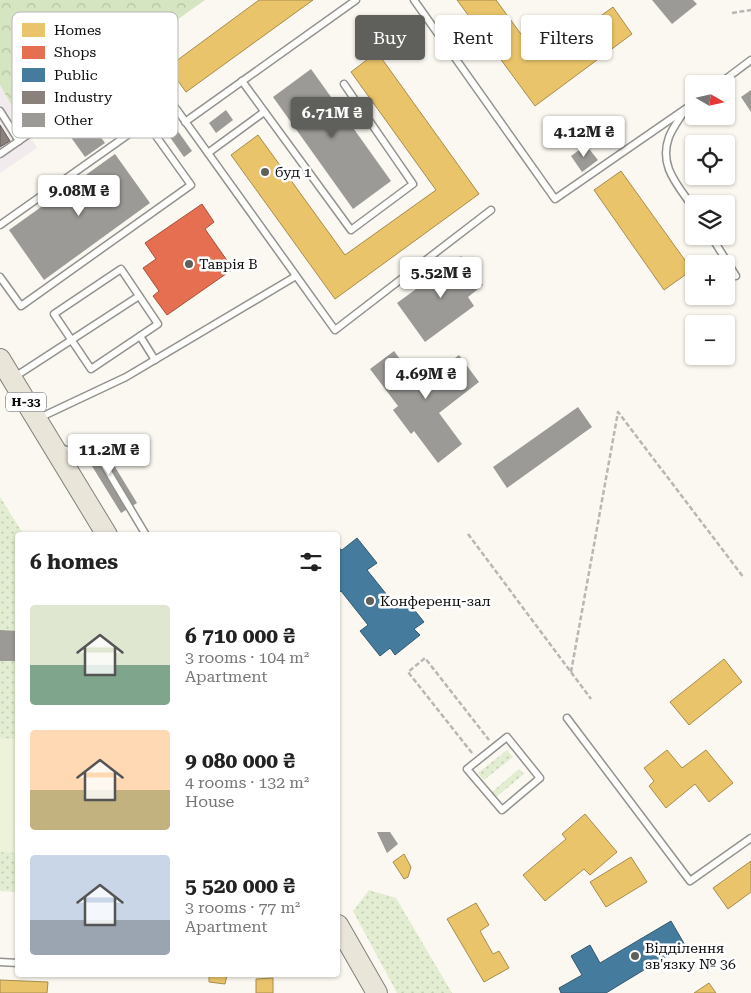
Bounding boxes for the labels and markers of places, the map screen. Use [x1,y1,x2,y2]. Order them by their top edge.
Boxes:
pin: 6.71M ₴ [286,96,378,139]
pin: 4.12M ₴ [538,116,630,158]
place label: буд 1 [275,164,312,180]
marker: буд 1 [259,166,271,178]
pin: 9.08M ₴ [33,174,125,217]
place label: Таврія В [199,256,258,272]
pin: 5.52M ₴ [395,256,487,299]
marker: Таврія В [183,258,195,270]
pin: 4.69M ₴ [380,358,472,400]
pin: 11.2M ₴ [63,434,155,476]
place label: Конференц-зал [380,593,491,609]
marker: Конференц-зал [364,595,376,607]
place label: Відділення зв'язку № 36 [645,940,736,972]
marker: Відділення зв'язку № 36 [629,950,641,962]

